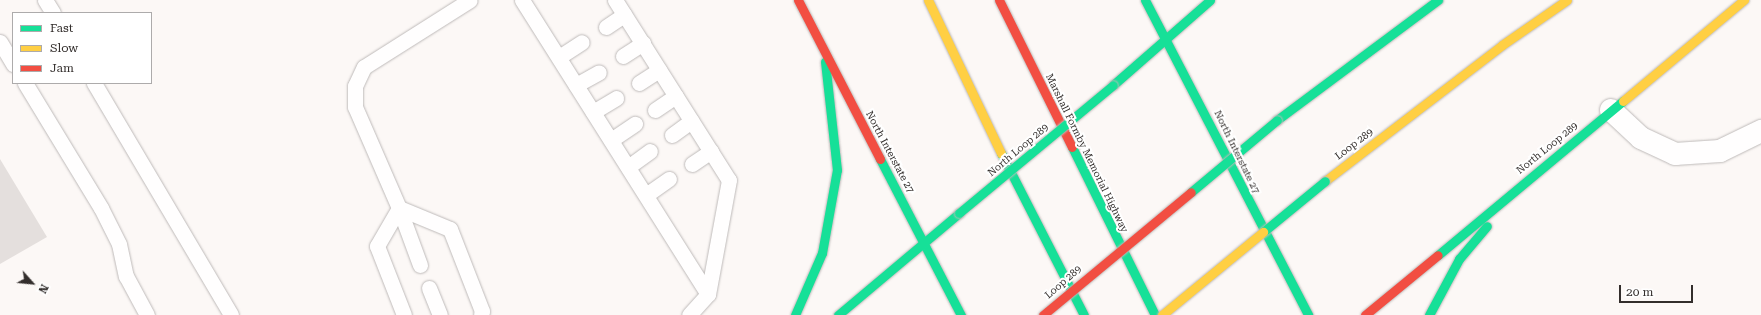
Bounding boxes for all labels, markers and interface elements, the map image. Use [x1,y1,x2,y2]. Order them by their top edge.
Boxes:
legend [12,12,152,84]
text: Fast [50,21,73,35]
text: Slow [50,41,78,55]
text: Jam [50,61,74,75]
street label: Marshall Formby Memorial Highway [1043,72,1131,234]
street label: North Interstate 27 [1212,108,1262,196]
street label: North Interstate 27 [863,109,917,195]
street label: North Loop 289 [1514,120,1580,176]
street label: North Loop 289 [985,121,1051,179]
street label: Loop 289 [1333,126,1375,162]
north arrow [12,263,52,303]
street label: Loop 289 [1042,263,1084,301]
scale bar [1621,277,1695,303]
text: N [35,282,51,295]
text: 20 m [1626,285,1653,299]

